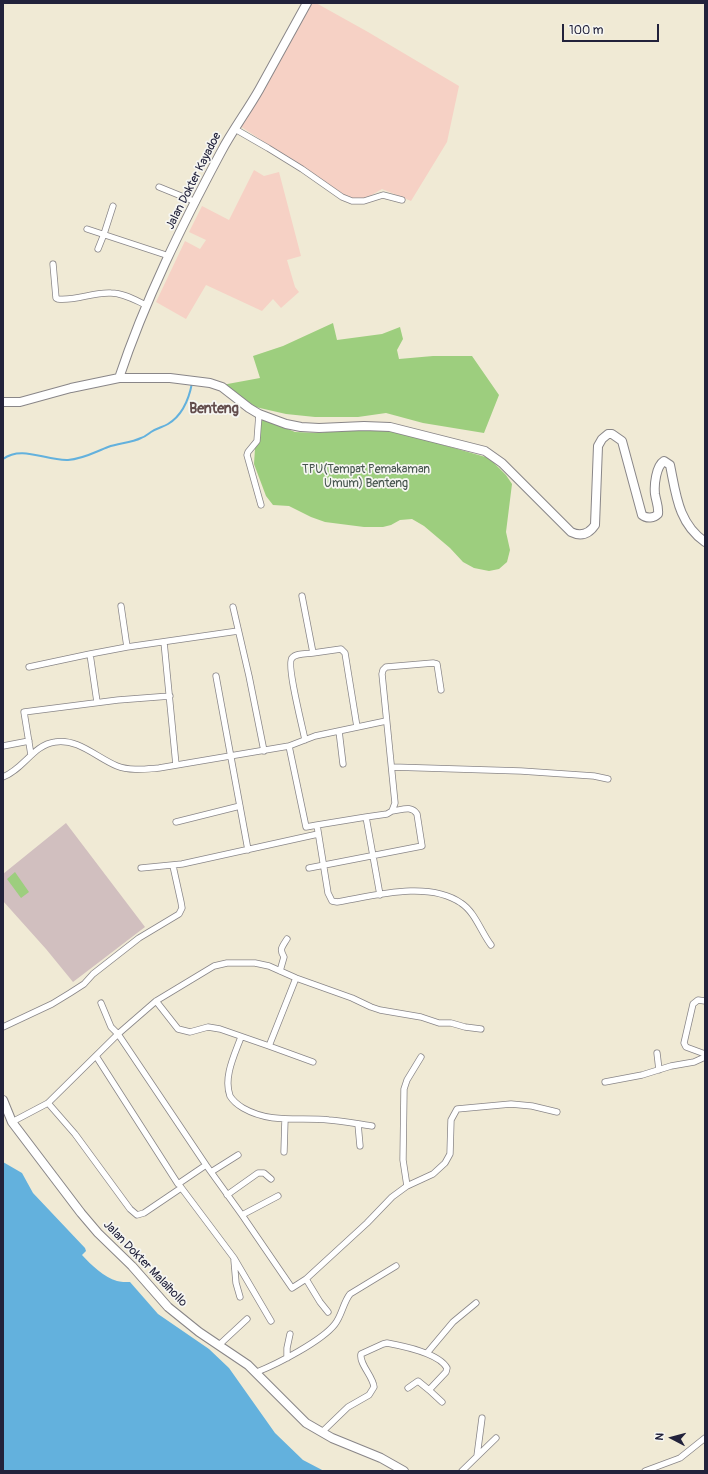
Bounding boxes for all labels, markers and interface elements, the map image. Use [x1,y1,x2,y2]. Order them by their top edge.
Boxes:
scale bar [564,16,661,42]
text: 100 m [569,23,603,38]
street label: Jalan Dokter Kayadoe [163,130,225,232]
district label: Benteng [189,401,239,417]
park label: TPU(Tempat Pemakaman Umum) Benteng [302,463,430,491]
street label: Jalan Dokter Malaihollo [100,1218,190,1310]
north arrow [652,1418,692,1458]
text: N [653,1432,666,1441]

